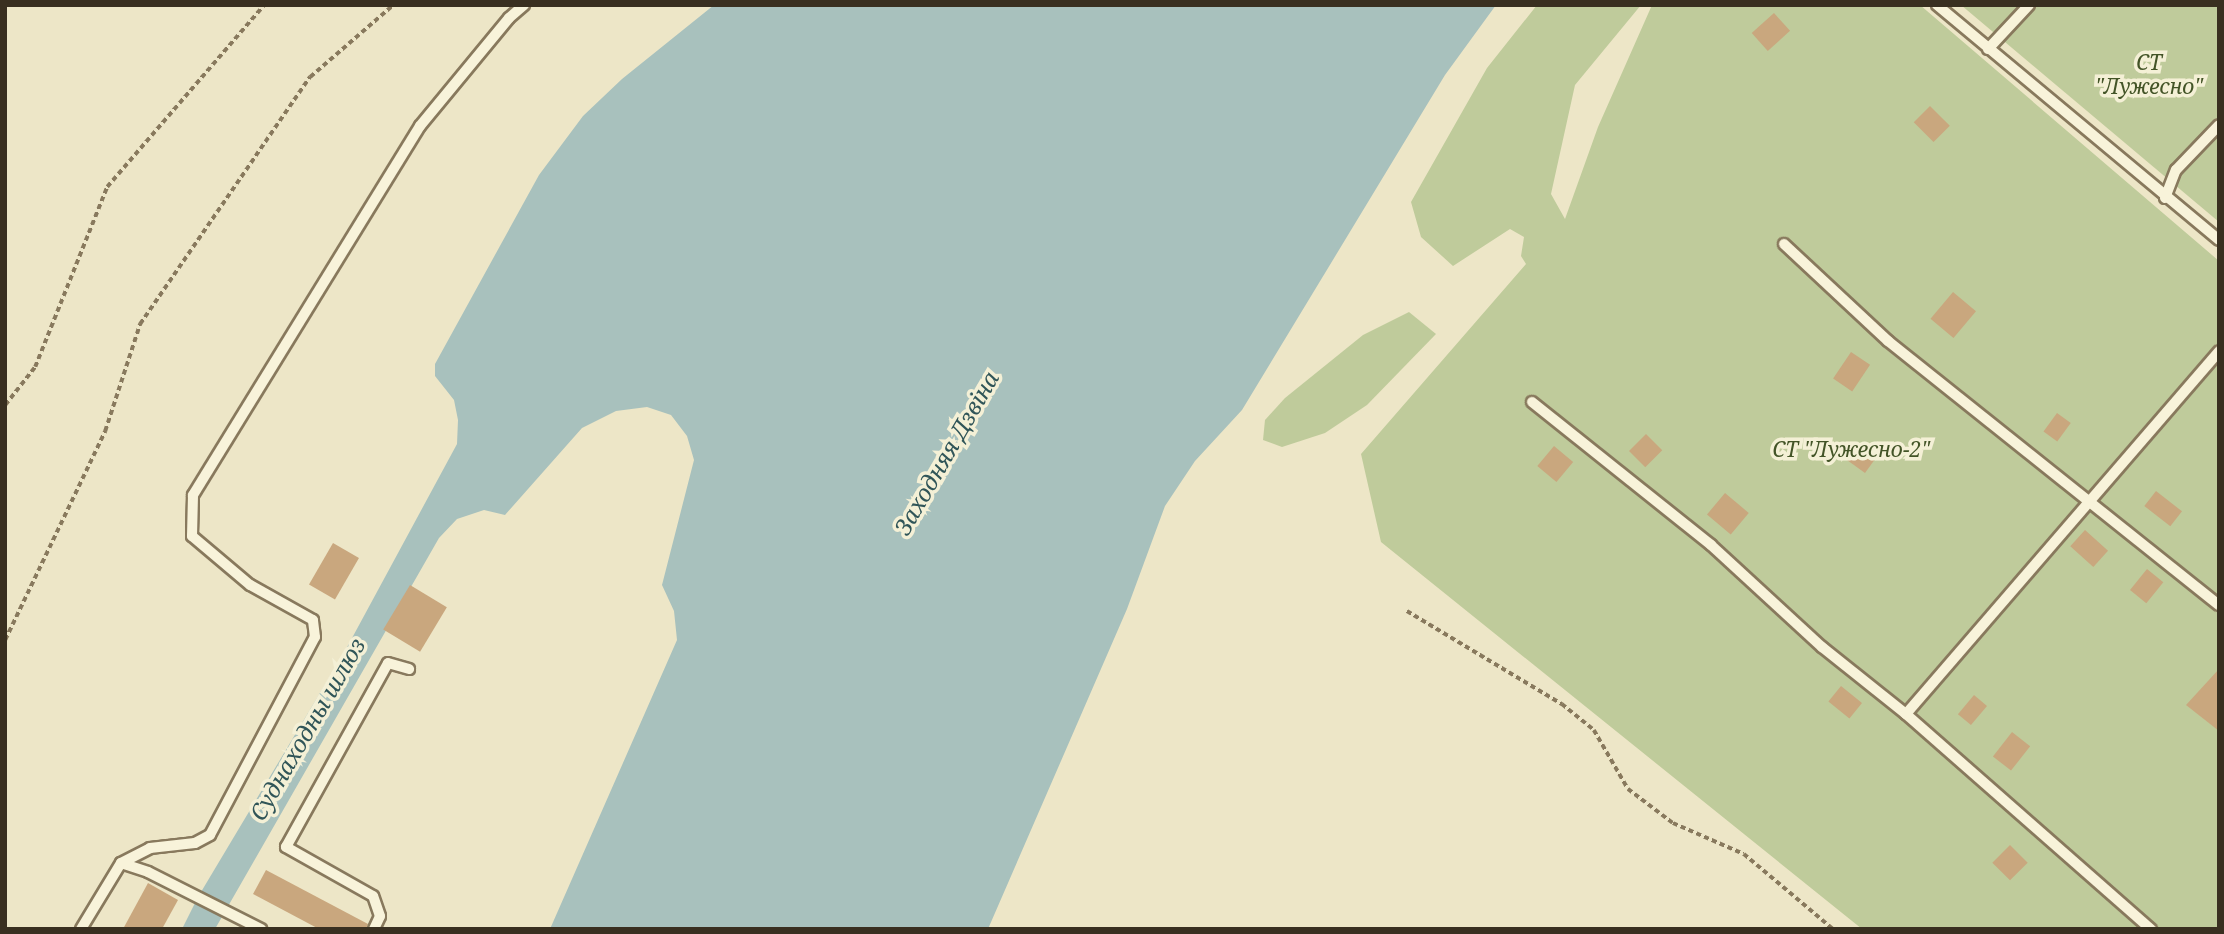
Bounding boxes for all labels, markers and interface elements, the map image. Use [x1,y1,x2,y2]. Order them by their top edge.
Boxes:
park label: СТ "Лужесно" [2095,49,2203,99]
water label: Заходняя Дзвіна [888,366,1004,540]
park label: СТ "Лужесно-2" [1772,436,1930,462]
water label: Суднаходны шлюз [243,633,371,825]

